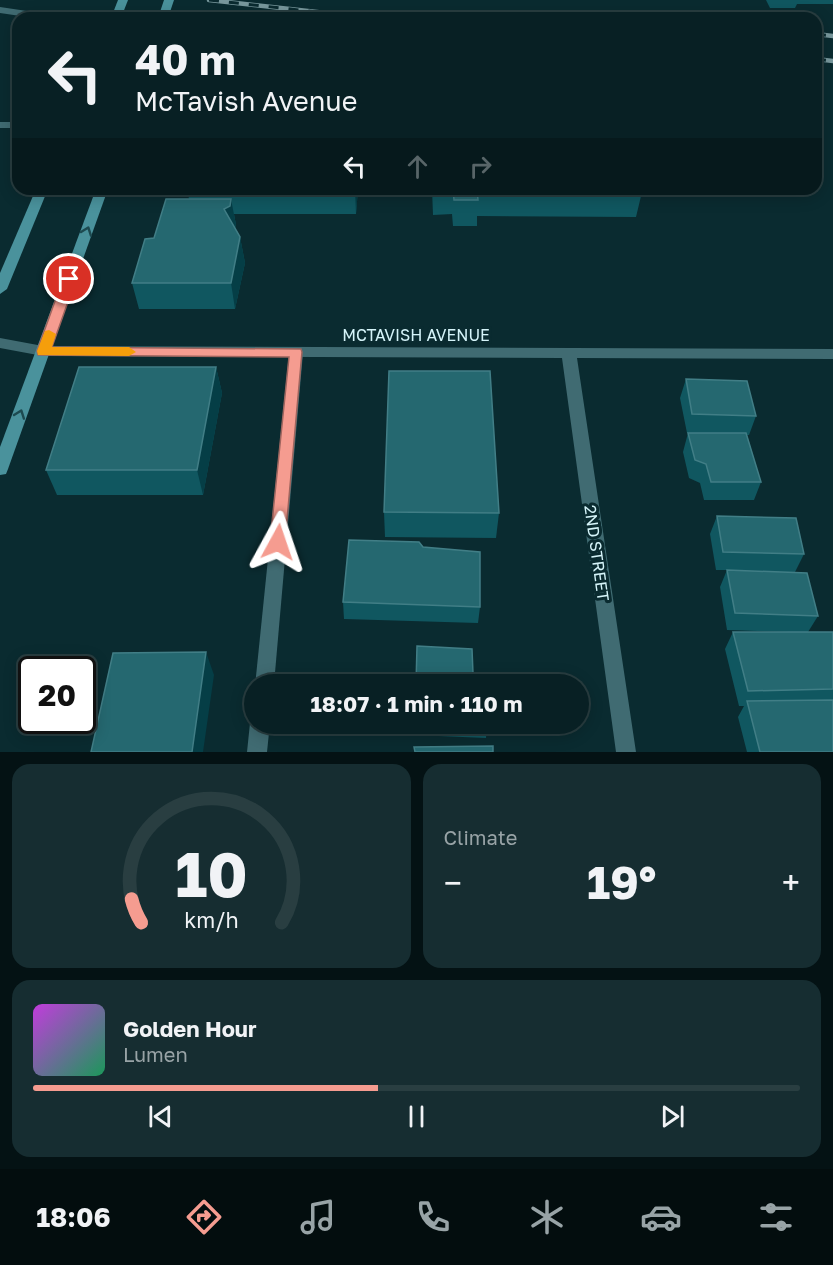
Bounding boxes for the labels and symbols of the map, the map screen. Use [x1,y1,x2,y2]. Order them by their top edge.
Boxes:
one-way arrow [79,226,92,236]
pin [43,253,94,304]
street label: MCTAVISH AVENUE [342,325,490,345]
one-way arrow [13,409,26,420]
street label: 2ND STREET [580,504,614,603]
position arrow [246,510,310,574]
speed limit sign: 20 [18,656,96,734]

